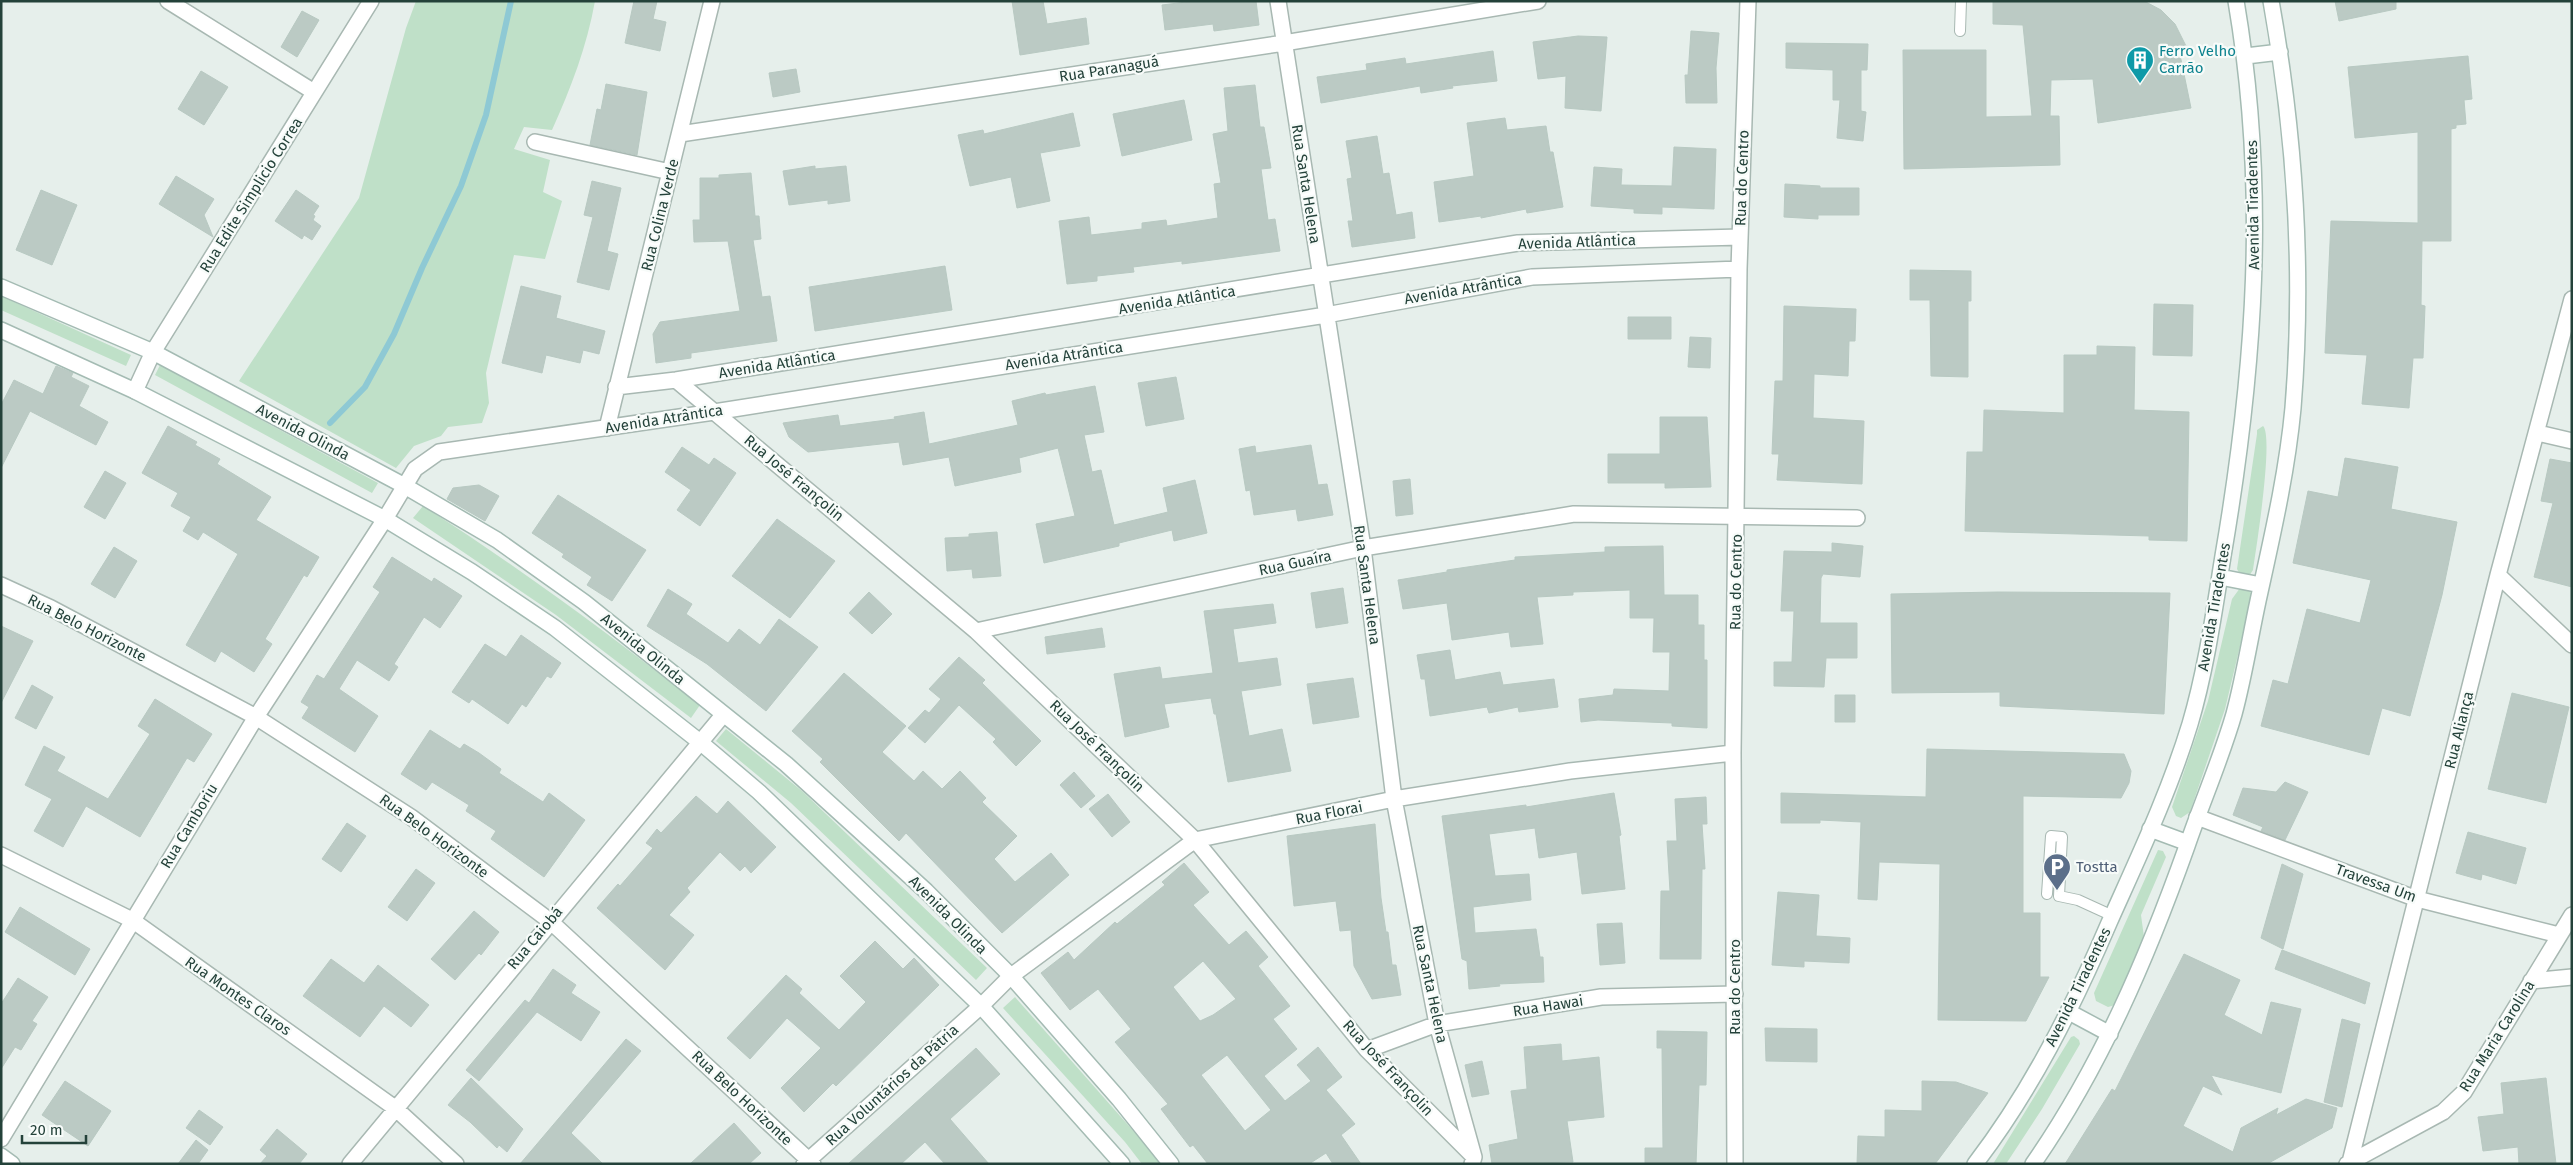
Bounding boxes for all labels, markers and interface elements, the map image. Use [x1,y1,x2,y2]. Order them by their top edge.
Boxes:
place label: Ferro Velho Carrão [2159,42,2236,77]
building icon: Ferro Velho Carrão [2125,45,2155,84]
street label: Rua Paranaguá [1058,52,1160,86]
street label: Rua Edite Simplicio Correa [196,114,306,276]
street label: Rua Santa Helena [1288,123,1324,245]
street label: Rua do Centro [1731,130,1753,226]
street label: Avenida Tiradentes [2243,140,2263,270]
street label: Rua Colina Verde [637,157,683,273]
street label: Avenida Atlântica [1518,231,1636,253]
street label: Avenida Atrântica [1403,270,1523,308]
street label: Avenida Atlântica [1117,282,1237,318]
street label: Avenida Atrântica [1004,338,1124,374]
street label: Avenida Atlântica [717,346,837,382]
street label: Avenida Olinda [253,400,353,464]
street label: Avenida Atrântica [604,401,724,437]
street label: Rua José Françolin [741,431,847,525]
street label: Rua Santa Helena [1350,524,1384,646]
street label: Rua do Centro [1726,534,1746,630]
street label: Avenida Tiradentes [2194,541,2234,673]
street label: Rua Guaíra [1257,547,1333,579]
street label: Rua Belo Horizonte [25,590,149,666]
street label: Avenida Olinda [597,610,689,688]
street label: Rua Aliança [2441,689,2477,771]
street label: Rua José Françolin [1046,696,1148,796]
street label: Rua Camboriu [157,780,221,872]
street label: Rua Belo Horizonte [376,790,492,882]
street label: Rua Florai [1294,798,1364,828]
parking icon: Tostta [2042,852,2072,891]
place label: Tostta [2076,858,2118,876]
street label: Travessa Um [2333,860,2419,906]
street label: Avenida Olinda [905,872,991,958]
street label: Rua Caiobá [504,903,566,973]
street label: Rua Santa Helena [1409,923,1451,1045]
street label: Avenida Tiradentes [2041,925,2115,1049]
street label: Rua do Centro [1726,939,1744,1035]
street label: Rua Montes Claros [182,953,294,1039]
street label: Rua Maria Carolina [2455,977,2539,1095]
street label: Rua Hawai [1511,992,1585,1020]
street label: Rua José Françolin [1339,1016,1437,1120]
street label: Rua Voluntários da Pátria [822,1021,962,1149]
street label: Rua Belo Horizonte [688,1047,796,1149]
scale bar [22,1112,86,1144]
text: 20 m [30,1121,63,1139]

